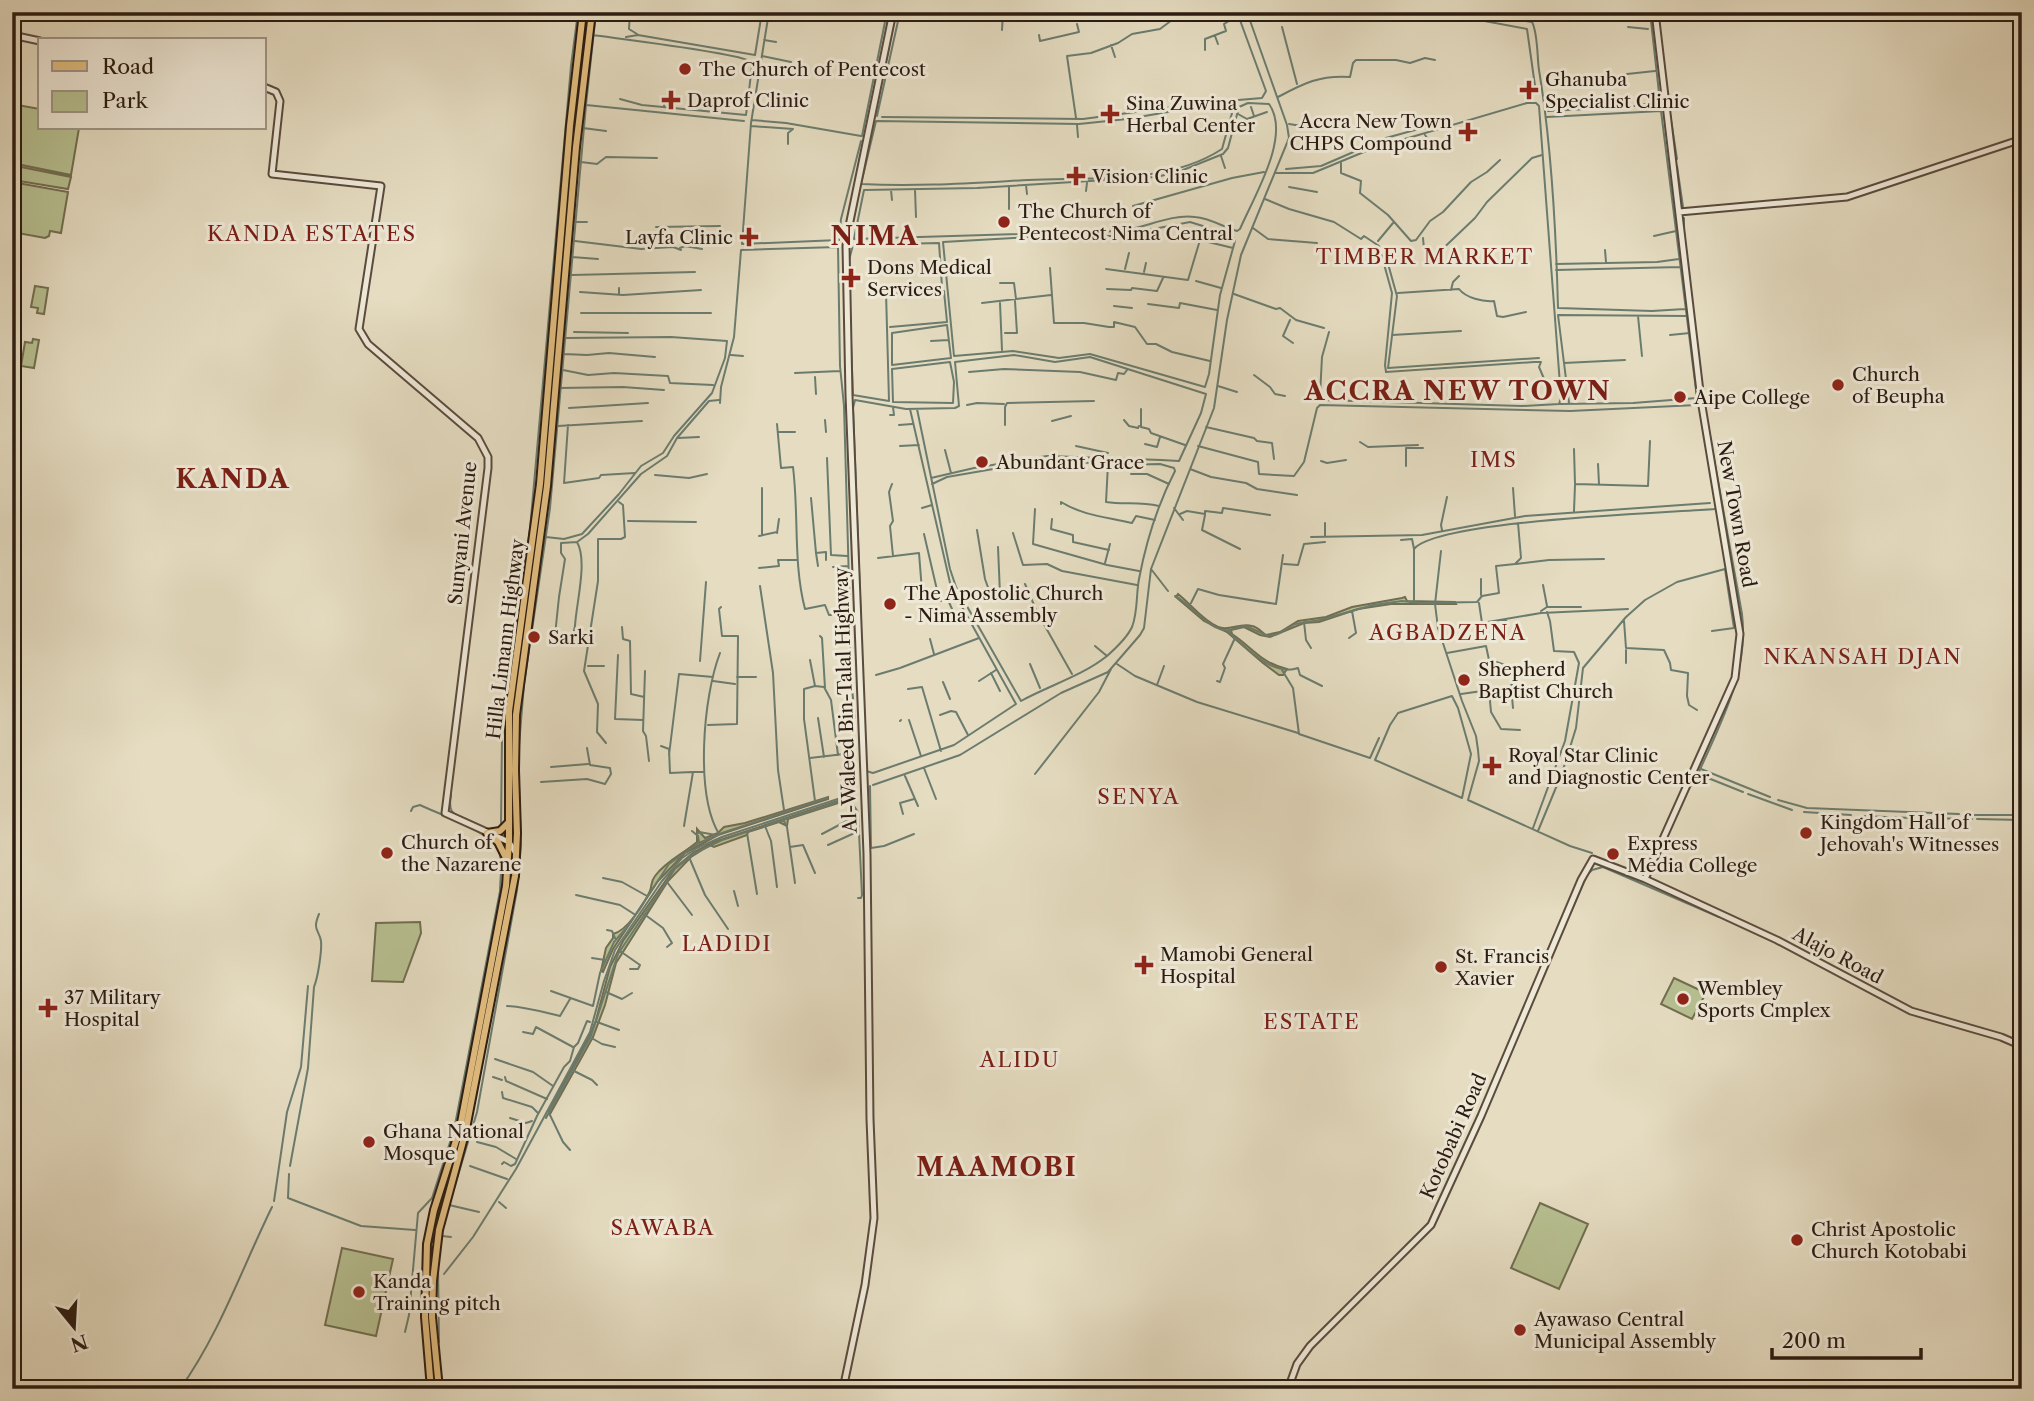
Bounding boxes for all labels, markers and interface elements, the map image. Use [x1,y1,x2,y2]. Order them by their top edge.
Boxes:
legend [38,38,266,130]
text: Road [102,54,154,79]
place label: The Church of Pentecost [699,58,926,81]
marker: The Church of Pentecost [677,61,693,77]
place label: Ghanuba Specialist Clinic [1545,68,1690,113]
marker: Ghanuba Specialist Clinic [1519,80,1539,100]
text: Park [102,88,148,113]
place label: Daprof Clinic [687,89,809,112]
marker: Daprof Clinic [661,90,681,110]
place label: Sina Zuwina Herbal Center [1126,92,1255,137]
marker: Sina Zuwina Herbal Center [1100,104,1120,124]
place label: Accra New Town CHPS Compound [1290,110,1452,155]
marker: Accra New Town CHPS Compound [1458,122,1478,142]
place label: Vision Clinic [1091,165,1208,188]
marker: Vision Clinic [1066,166,1086,186]
place label: The Church of Pentecost Nima Central [1018,200,1233,245]
marker: The Church of Pentecost Nima Central [996,214,1012,230]
district label: NIMA [830,220,920,252]
district label: KANDA ESTATES [207,221,417,246]
place label: Layfa Clinic [625,226,733,249]
marker: Layfa Clinic [739,227,759,247]
district label: TIMBER MARKET [1316,244,1534,269]
place label: Dons Medical Services [867,256,992,301]
marker: Dons Medical Services [841,268,861,288]
place label: Church of Beupha [1852,363,1945,408]
district label: ACCRA NEW TOWN [1303,375,1612,407]
marker: Church of Beupha [1830,377,1846,393]
place label: Aipe College [1693,386,1810,409]
marker: Aipe College [1672,389,1688,405]
street label: New Town Road [1712,439,1761,590]
district label: IMS [1470,447,1518,472]
place label: Abundant Grace [995,451,1144,474]
marker: Abundant Grace [974,454,990,470]
street label: Sunyani Avenue [444,460,481,606]
district label: KANDA [175,463,291,495]
street label: Hilla Limann Highway [482,537,529,741]
street label: Al-Waleed Bin-Talal Highway [829,566,862,834]
place label: The Apostolic Church - Nima Assembly [904,582,1103,627]
marker: The Apostolic Church - Nima Assembly [882,596,898,612]
district label: AGBADZENA [1368,620,1527,645]
place label: Sarki [548,626,594,649]
marker: Sarki [526,629,542,645]
district label: NKANSAH DJAN [1763,644,1963,669]
place label: Shepherd Baptist Church [1478,658,1613,703]
marker: Shepherd Baptist Church [1456,672,1472,688]
place label: Royal Star Clinic and Diagnostic Center [1508,744,1710,789]
marker: Royal Star Clinic and Diagnostic Center [1482,756,1502,776]
district label: SENYA [1097,784,1181,809]
place label: Kingdom Hall of Jehovah's Witnesses [1817,811,1999,856]
marker: Kingdom Hall of Jehovah's Witnesses [1798,825,1814,841]
place label: Church of the Nazarene [401,831,521,876]
place label: Express Media College [1627,832,1757,877]
marker: Church of the Nazarene [379,845,395,861]
marker: Express Media College [1605,846,1621,862]
street label: Alajo Road [1788,922,1887,989]
district label: LADIDI [682,931,772,956]
place label: Mamobi General Hospital [1160,943,1313,988]
place label: St. Francis Xavier [1454,945,1549,990]
marker: Mamobi General Hospital [1134,955,1154,975]
marker: St. Francis Xavier [1433,959,1449,975]
place label: Wembley Sports Cmplex [1696,977,1831,1022]
place label: 37 Military Hospital [64,986,161,1031]
marker: Wembley Sports Cmplex [1675,991,1691,1007]
marker: 37 Military Hospital [38,998,58,1018]
district label: ESTATE [1263,1009,1361,1034]
district label: ALIDU [979,1047,1060,1072]
street label: Kotobabi Road [1416,1070,1492,1203]
place label: Ghana National Mosque [383,1120,524,1165]
marker: Ghana National Mosque [361,1134,377,1150]
district label: MAAMOBI [916,1151,1078,1183]
district label: SAWABA [611,1215,715,1240]
place label: Christ Apostolic Church Kotobabi [1811,1218,1967,1263]
marker: Christ Apostolic Church Kotobabi [1789,1232,1805,1248]
place label: Kanda Training pitch [373,1270,501,1315]
marker: Kanda Training pitch [351,1284,367,1300]
north arrow [38,1292,108,1362]
place label: Ayawaso Central Municipal Assembly [1533,1308,1717,1353]
scale bar [1772,1317,1920,1361]
marker: Ayawaso Central Municipal Assembly [1512,1322,1528,1338]
text: 200 m [1782,1328,1846,1353]
text: N [68,1329,91,1356]

